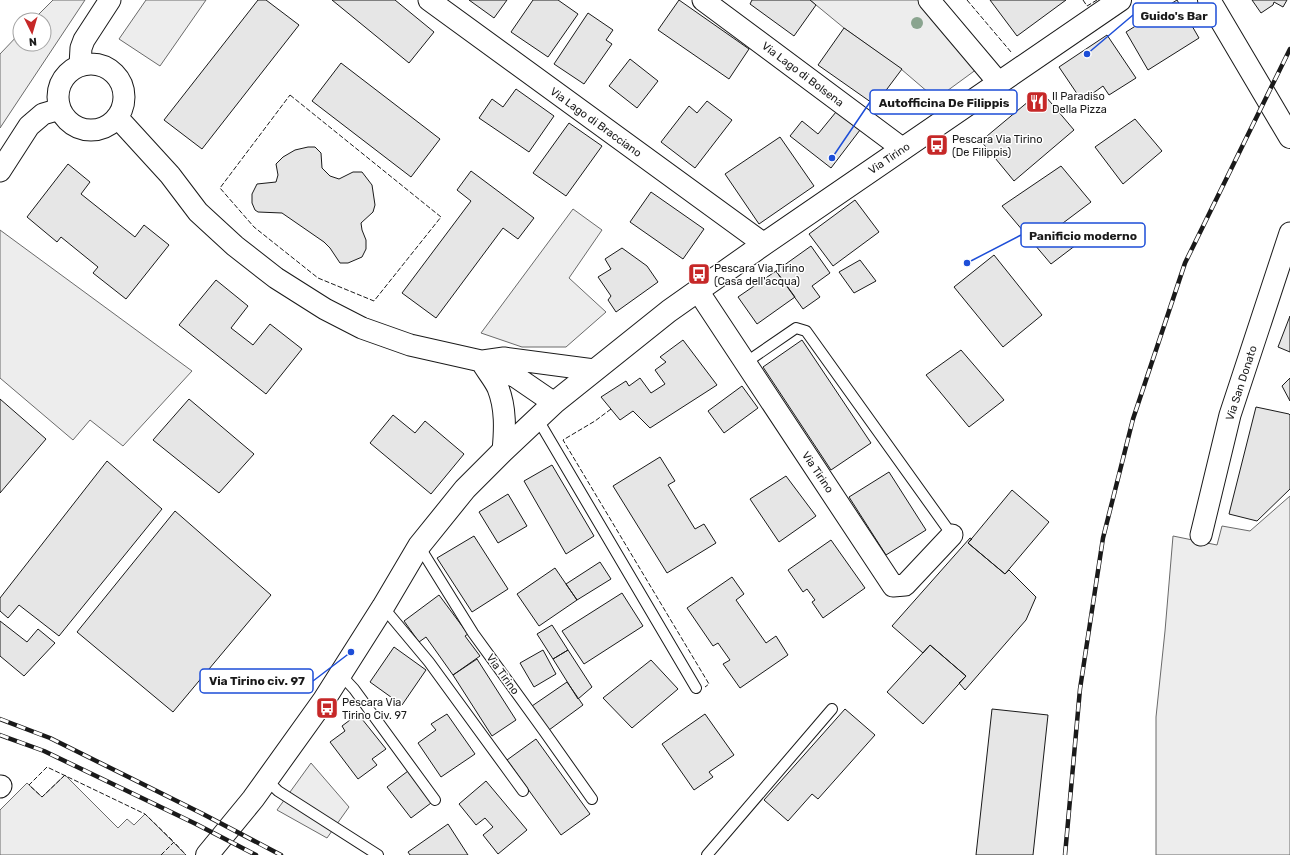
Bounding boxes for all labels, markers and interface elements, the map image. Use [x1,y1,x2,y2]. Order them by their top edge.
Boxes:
callout: Guido's Bar [1133,3,1216,27]
text: Guido's Bar [1140,9,1208,23]
north arrow [12,12,52,52]
text: N [28,35,37,48]
street label: Via Lago di Bolsena [759,39,846,109]
street label: Via Lago di Bracciano [548,85,644,160]
restaurant icon: Il Paradiso Della Pizza [1024,89,1050,115]
callout: Autofficina De Filippis [870,90,1017,114]
place label: Il Paradiso Della Pizza [1052,90,1107,116]
text: Autofficina De Filippis [879,96,1010,110]
bus stop icon: Pescara Via Tirino (De Filippis) [924,132,950,158]
place label: Pescara Via Tirino (De Filippis) [952,133,1043,159]
street label: Via Tirino [866,140,912,177]
callout: Panificio moderno [1021,223,1145,247]
text: Panificio moderno [1029,229,1137,243]
bus stop icon: Pescara Via Tirino (Casa dell'acqua) [686,261,712,287]
place label: Pescara Via Tirino (Casa dell'acqua) [714,262,805,288]
street label: Via San Donato [1223,344,1260,422]
street label: Via Tirino [799,449,836,495]
street label: Via Tirino [483,651,522,697]
callout: Via Tirino civ. 97 [200,669,313,693]
text: Via Tirino civ. 97 [209,674,305,688]
bus stop icon: Pescara Via Tirino Civ. 97 [314,695,340,721]
place label: Pescara Via Tirino Civ. 97 [342,696,407,722]

